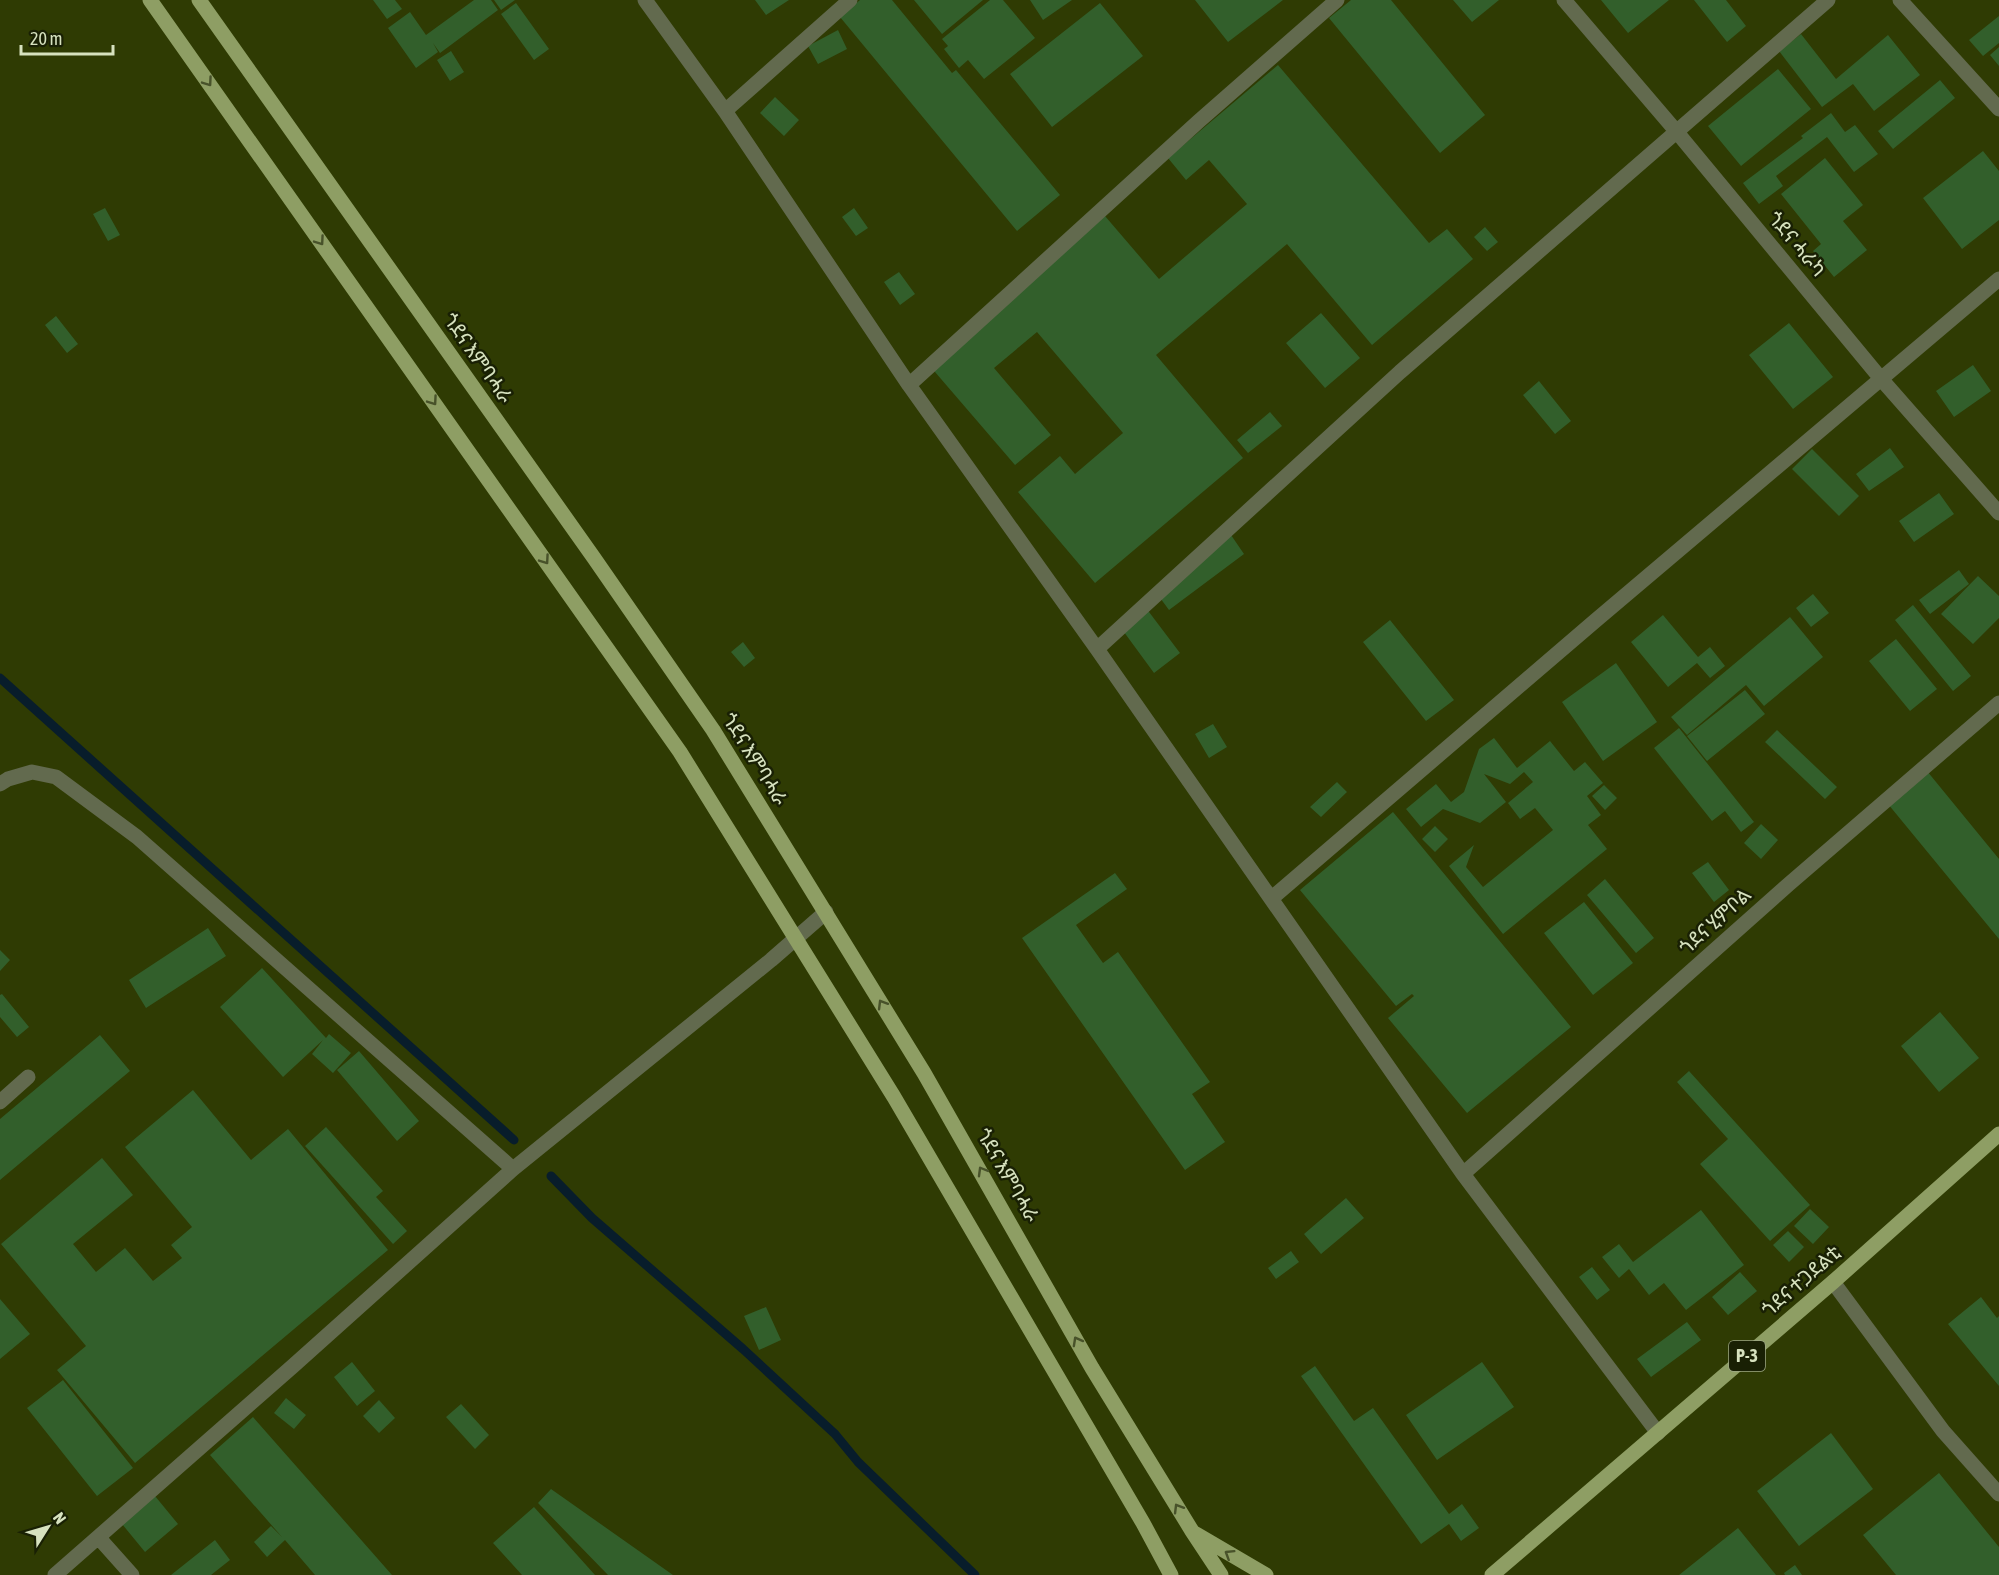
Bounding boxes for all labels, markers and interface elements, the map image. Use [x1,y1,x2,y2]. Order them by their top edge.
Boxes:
scale bar [21,18,112,56]
text: 20 m [30,28,62,49]
one-way arrow [201,75,212,86]
street label: ጎደና ሓራካ [1764,207,1831,281]
one-way arrow [313,235,324,246]
street label: ጎደና እምባሓራ [439,308,518,407]
one-way arrow [426,394,437,405]
one-way arrow [538,553,549,564]
street label: ጎደና እምባሓራ [718,708,793,809]
street label: ጎደና ሂምቦል [1674,883,1755,959]
one-way arrow [878,999,889,1010]
street label: ጎደና እምባሓራ [972,1124,1044,1226]
one-way arrow [977,1167,989,1177]
street label: ጎደና ተጋደልቲ [1757,1240,1845,1321]
one-way arrow [1073,1337,1084,1347]
road number: P-3 [1729,1341,1765,1371]
north arrow [18,1497,78,1557]
one-way arrow [1173,1504,1185,1514]
text: N [50,1509,70,1527]
one-way arrow [1225,1549,1235,1561]

